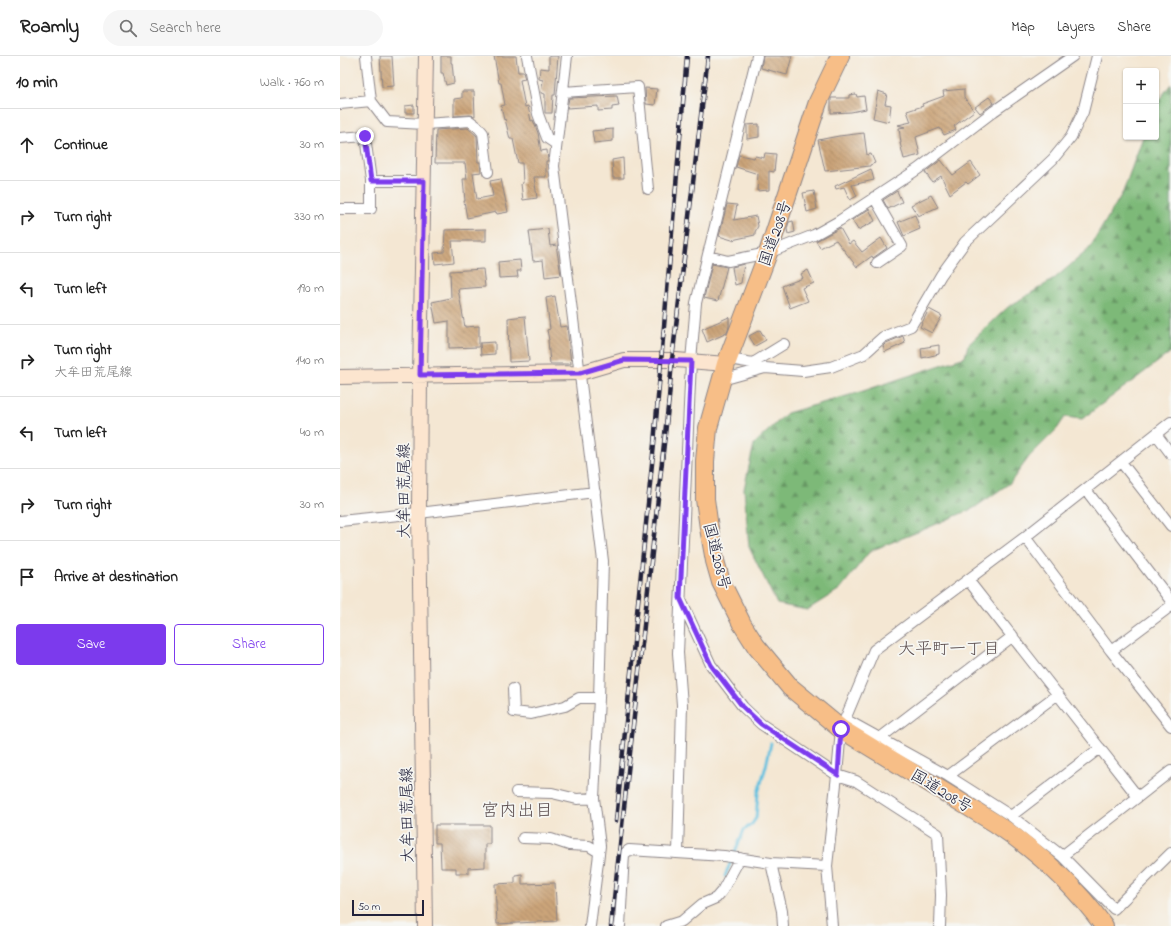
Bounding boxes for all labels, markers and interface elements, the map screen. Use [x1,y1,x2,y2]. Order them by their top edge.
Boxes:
search box [103,10,383,46]
text: Roamly [20,14,79,41]
icon: search [117,17,139,39]
text: Search here [149,17,221,39]
text: Map [1011,17,1035,38]
text: Layers [1057,17,1095,38]
text: Share [1117,17,1151,38]
map controls [1123,68,1159,140]
button: + [1123,68,1159,104]
text: 10 min [16,70,58,95]
text: Walk · 760 m [260,73,324,92]
button: − [1123,104,1159,140]
route end [356,127,374,145]
icon: ahead [16,134,38,156]
text: Continue [54,134,108,156]
text: 30 m [300,135,324,154]
street label: 国道208号 [753,197,798,270]
icon: right [16,206,38,228]
text: Turn right [54,206,112,228]
text: 330 m [294,207,324,226]
icon: left [16,278,38,300]
text: Turn left [54,278,107,300]
text: 190 m [297,279,324,298]
text: Turn right [54,339,112,361]
icon: right [16,350,38,372]
text: 140 m [296,351,324,370]
text: 大牟田荒尾線 [54,363,132,382]
icon: left [16,422,38,444]
text: Turn left [54,422,107,444]
text: 40 m [300,423,324,442]
street label: 大牟田荒尾線 [393,443,417,539]
icon: right [16,494,38,516]
text: Turn right [54,494,112,516]
text: 30 m [300,495,324,514]
street label: 国道208号 [696,520,736,593]
icon: arrive [16,566,38,588]
text: Arrive at destination [54,566,178,588]
button: Save [16,624,166,665]
button: Share [174,624,324,665]
district label: 大平町一丁目 [898,637,1000,662]
route start [832,720,850,738]
street label: 国道208号 [905,764,977,820]
street label: 大牟田荒尾線 [395,767,421,863]
district label: 宮内出目 [481,799,553,825]
scale bar [352,898,424,917]
text: 50 m [358,899,380,915]

